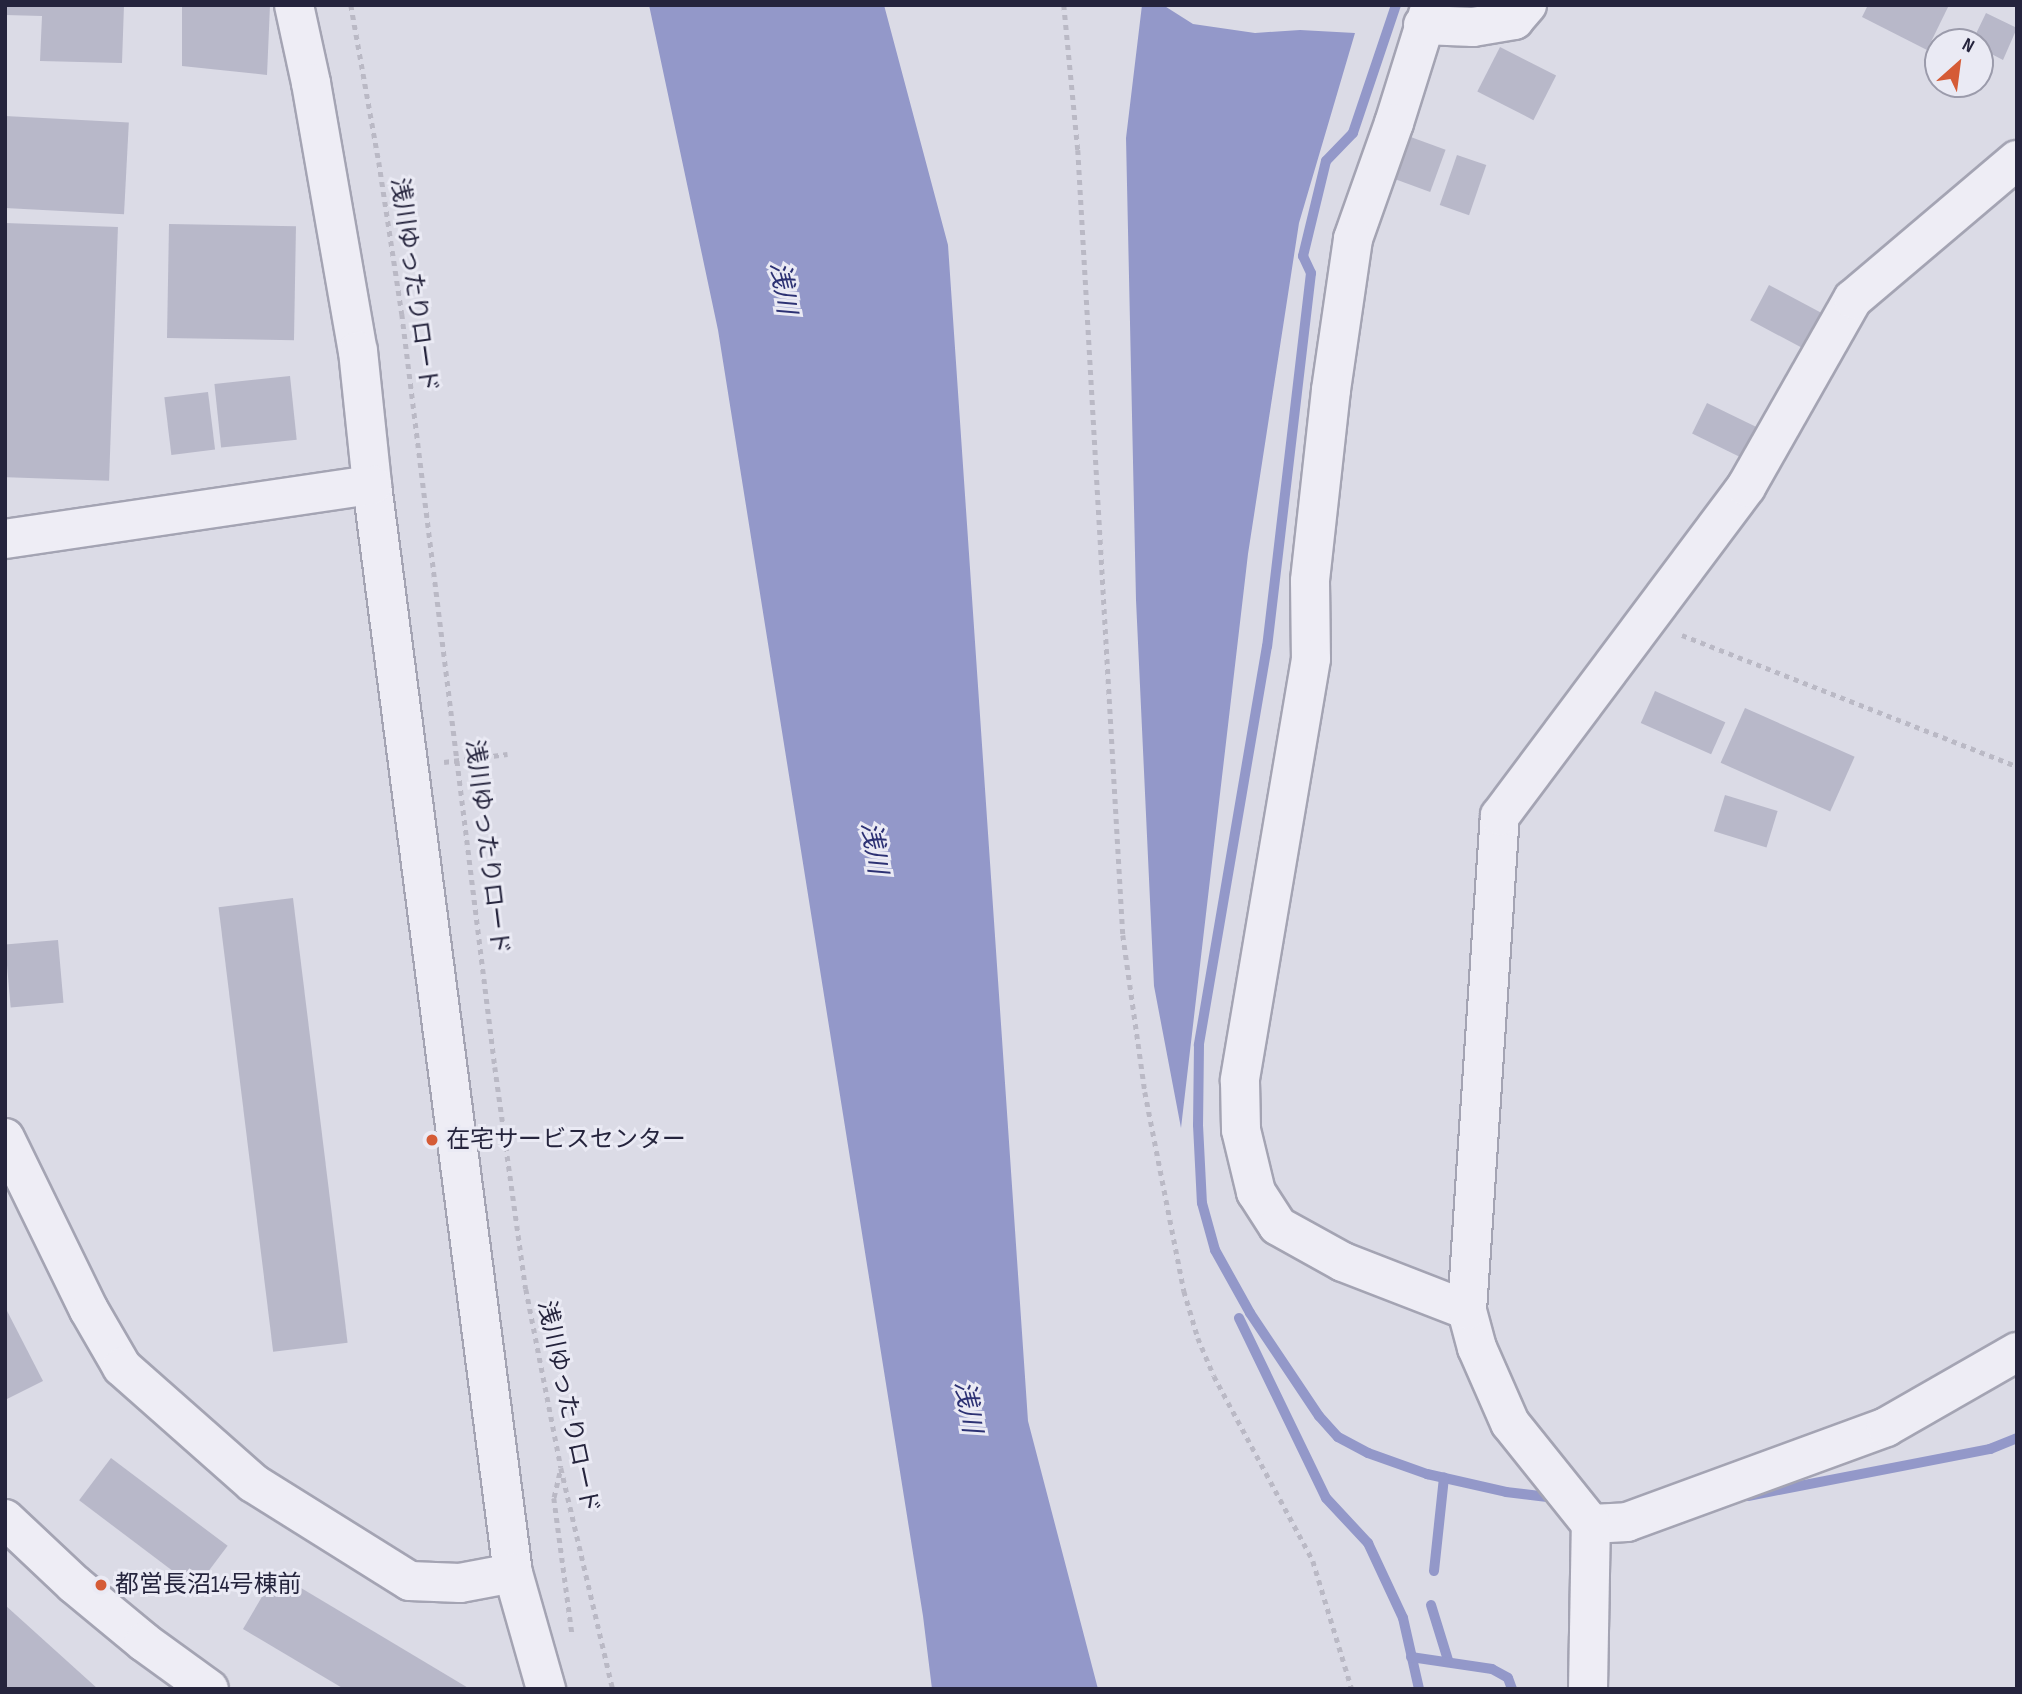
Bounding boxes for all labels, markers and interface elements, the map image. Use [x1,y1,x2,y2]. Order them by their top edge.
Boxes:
north arrow [1924,28,1994,98]
text: N [1958,33,1978,58]
street label: 浅川ゆったりロード [385,176,443,394]
water label: 浅川 [763,260,801,316]
street label: 浅川ゆったりロード [460,738,514,956]
water label: 浅川 [854,820,892,876]
place label: 在宅サービスセンター [446,1126,686,1154]
marker: 在宅サービスセンター [424,1132,440,1148]
street label: 浅川ゆったりロード [531,1298,605,1516]
water label: 浅川 [947,1379,987,1435]
place label: 都営長沼14号棟前 [115,1571,301,1599]
marker: 都営長沼14号棟前 [93,1577,109,1593]

